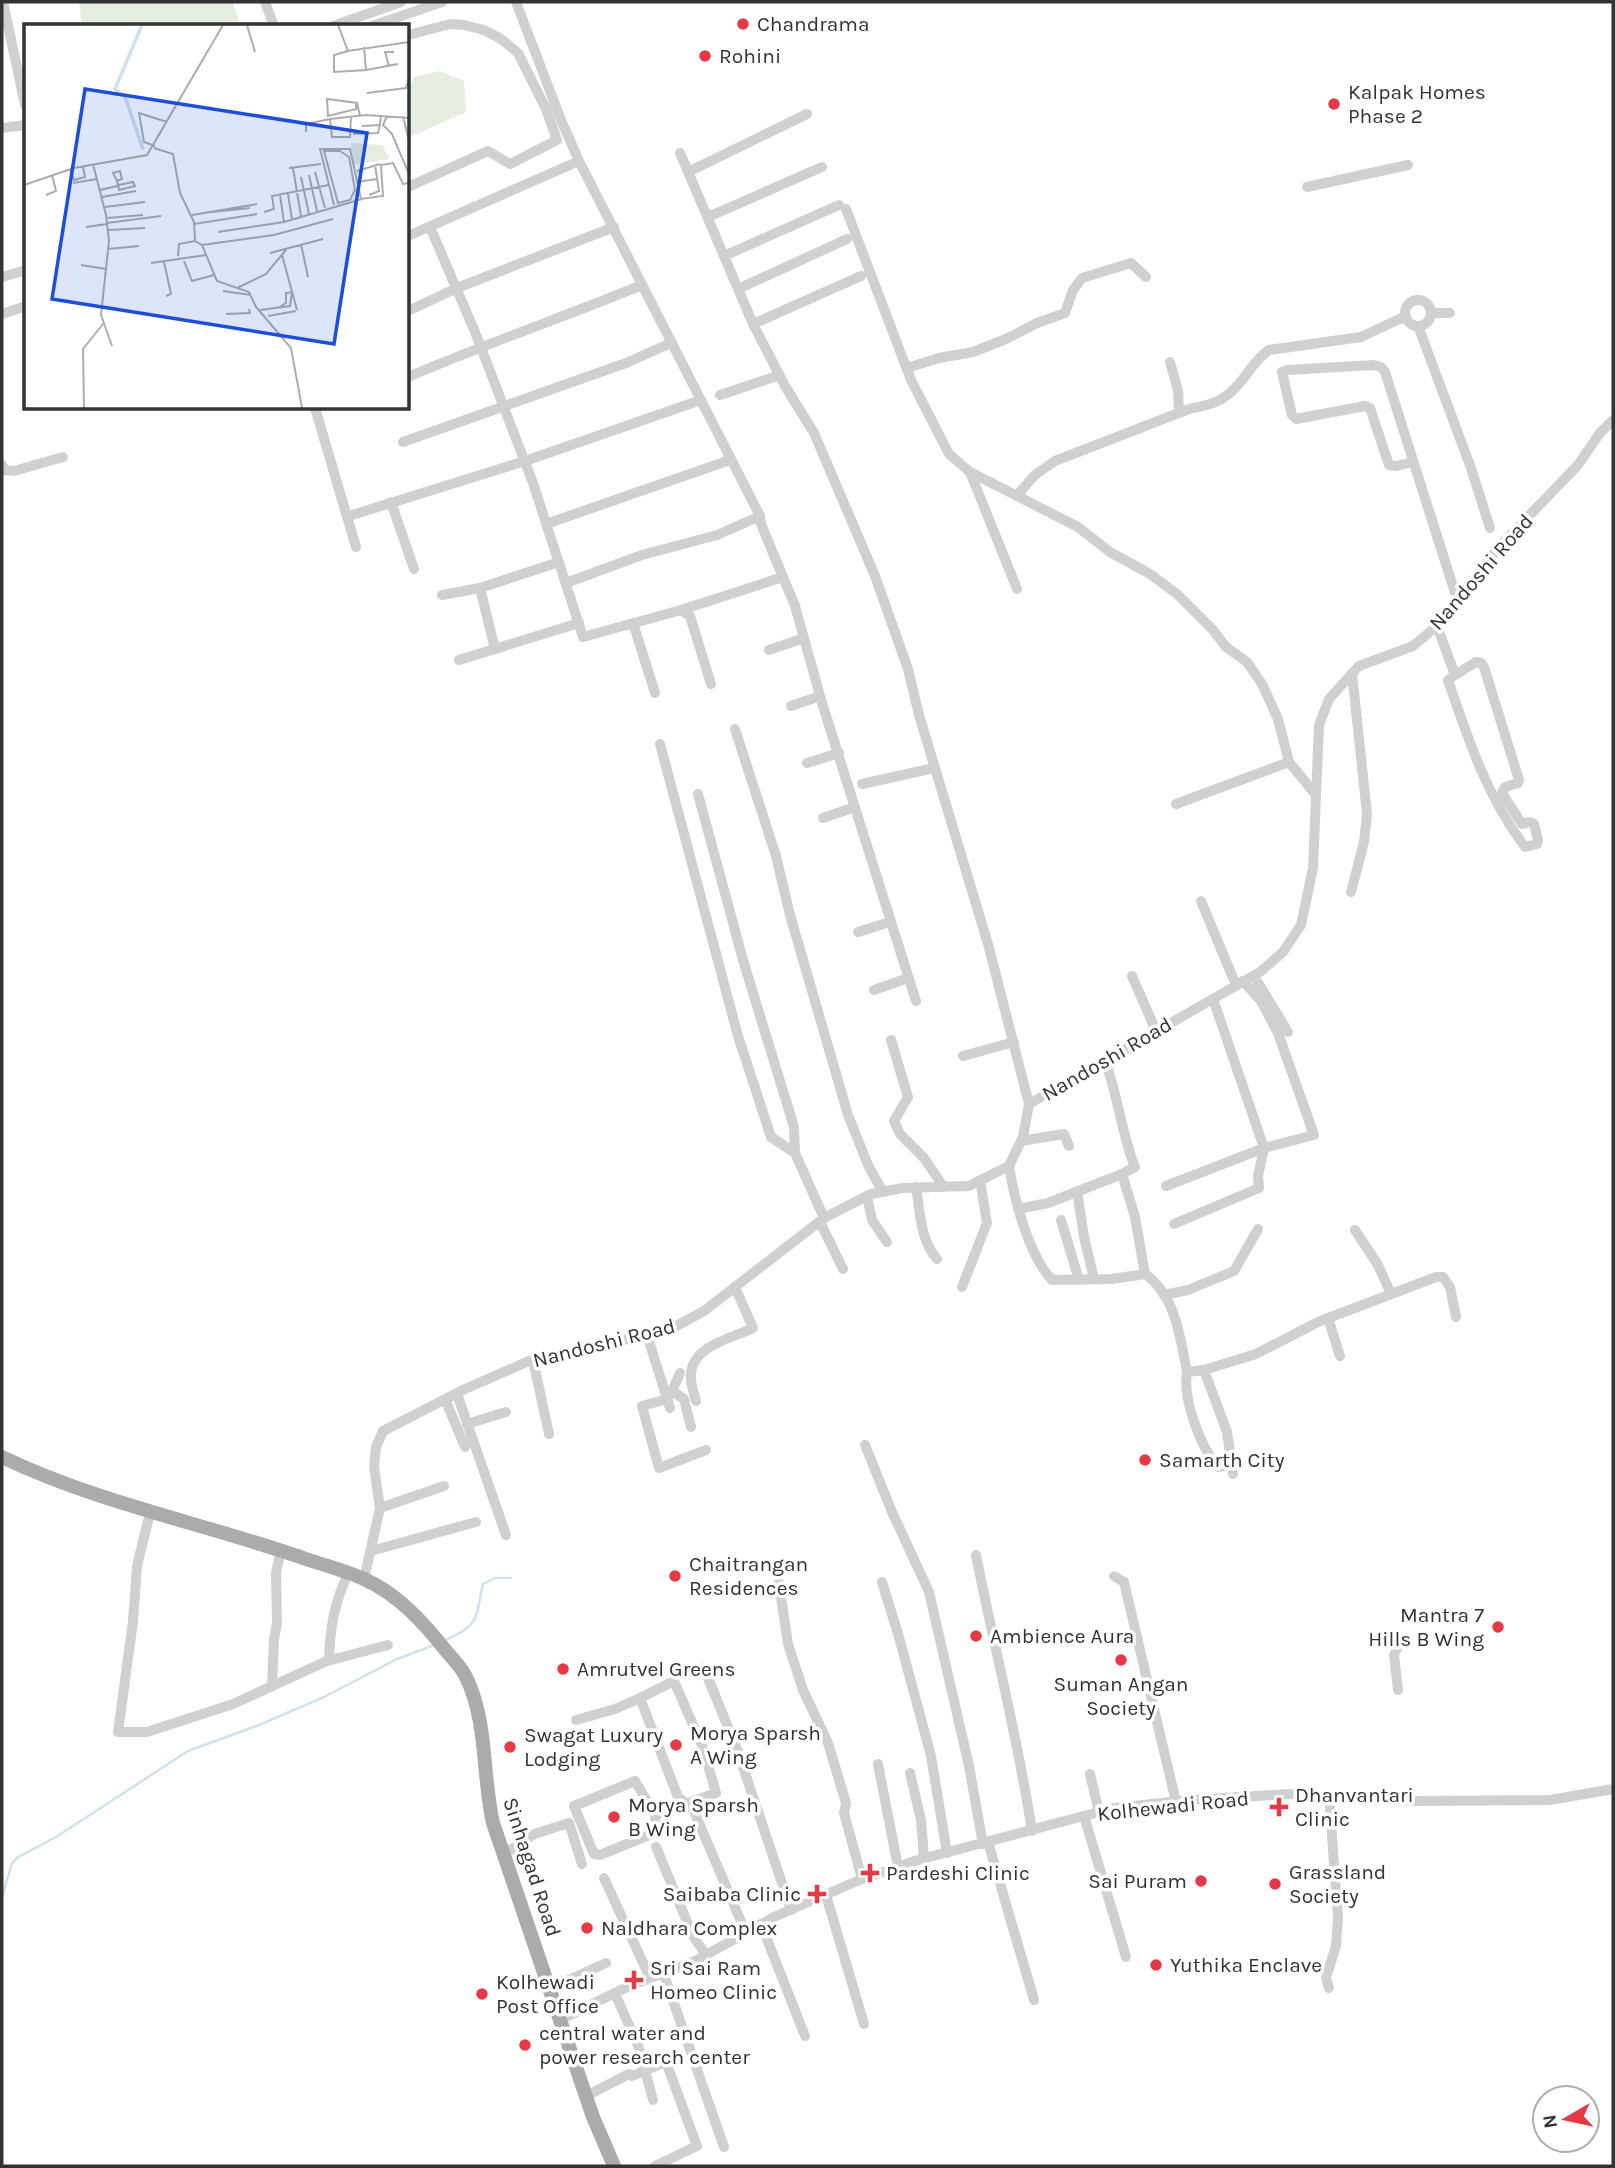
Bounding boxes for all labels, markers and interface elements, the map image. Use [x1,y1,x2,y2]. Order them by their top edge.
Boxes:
place label: Chandrama [757,12,870,36]
marker: Chandrama [735,16,751,32]
inset map [24,24,410,410]
place label: Rohini [719,44,781,68]
marker: Rohini [697,48,713,64]
place label: Kalpak Homes Phase 2 [1348,80,1486,128]
marker: Kalpak Homes Phase 2 [1326,96,1342,112]
street label: Nandoshi Road [1424,509,1538,635]
street label: Nandoshi Road [1038,1012,1176,1106]
street label: Nandoshi Road [530,1314,678,1372]
place label: Samarth City [1159,1448,1285,1472]
marker: Samarth City [1137,1452,1153,1468]
place label: Chaitrangan Residences [689,1552,808,1600]
marker: Chaitrangan Residences [667,1568,683,1584]
place label: Mantra 7 Hills B Wing [1368,1603,1484,1651]
marker: Mantra 7 Hills B Wing [1490,1619,1506,1635]
place label: Ambience Aura [990,1624,1134,1648]
marker: Ambience Aura [968,1628,984,1644]
marker: Suman Angan Society [1113,1652,1129,1668]
place label: Amrutvel Greens [577,1657,736,1681]
marker: Amrutvel Greens [555,1661,571,1677]
place label: Suman Angan Society [1053,1672,1189,1720]
place label: Morya Sparsh A Wing [690,1721,821,1769]
place label: Swagat Luxury Lodging [524,1723,663,1771]
marker: Morya Sparsh A Wing [668,1737,684,1753]
marker: Swagat Luxury Lodging [502,1739,518,1755]
place label: Dhanvantari Clinic [1295,1783,1414,1831]
street label: Kolhewadi Road [1096,1786,1250,1826]
place label: Morya Sparsh B Wing [628,1793,759,1841]
street label: Sinhagad Road [498,1794,566,1940]
marker: Dhanvantari Clinic [1269,1797,1289,1817]
marker: Morya Sparsh B Wing [606,1809,622,1825]
place label: Grassland Society [1289,1860,1386,1908]
place label: Pardeshi Clinic [886,1861,1030,1885]
marker: Pardeshi Clinic [860,1863,880,1883]
place label: Sai Puram [1088,1869,1187,1893]
marker: Sai Puram [1193,1873,1209,1889]
marker: Grassland Society [1267,1876,1283,1892]
place label: Saibaba Clinic [663,1882,801,1906]
marker: Saibaba Clinic [807,1884,827,1904]
place label: Naldhara Complex [601,1916,778,1940]
marker: Naldhara Complex [579,1920,595,1936]
place label: Yuthika Enclave [1170,1953,1322,1977]
place label: Sri Sai Ram Homeo Clinic [650,1956,777,2004]
marker: Yuthika Enclave [1148,1957,1164,1973]
place label: Kolhewadi Post Office [496,1970,599,2018]
marker: Sri Sai Ram Homeo Clinic [624,1970,644,1990]
marker: Kolhewadi Post Office [474,1986,490,2002]
place label: central water and power research center [539,2021,750,2069]
marker: central water and power research center [517,2037,533,2053]
north arrow [1531,2084,1601,2154]
text: N [1538,2113,1562,2130]

